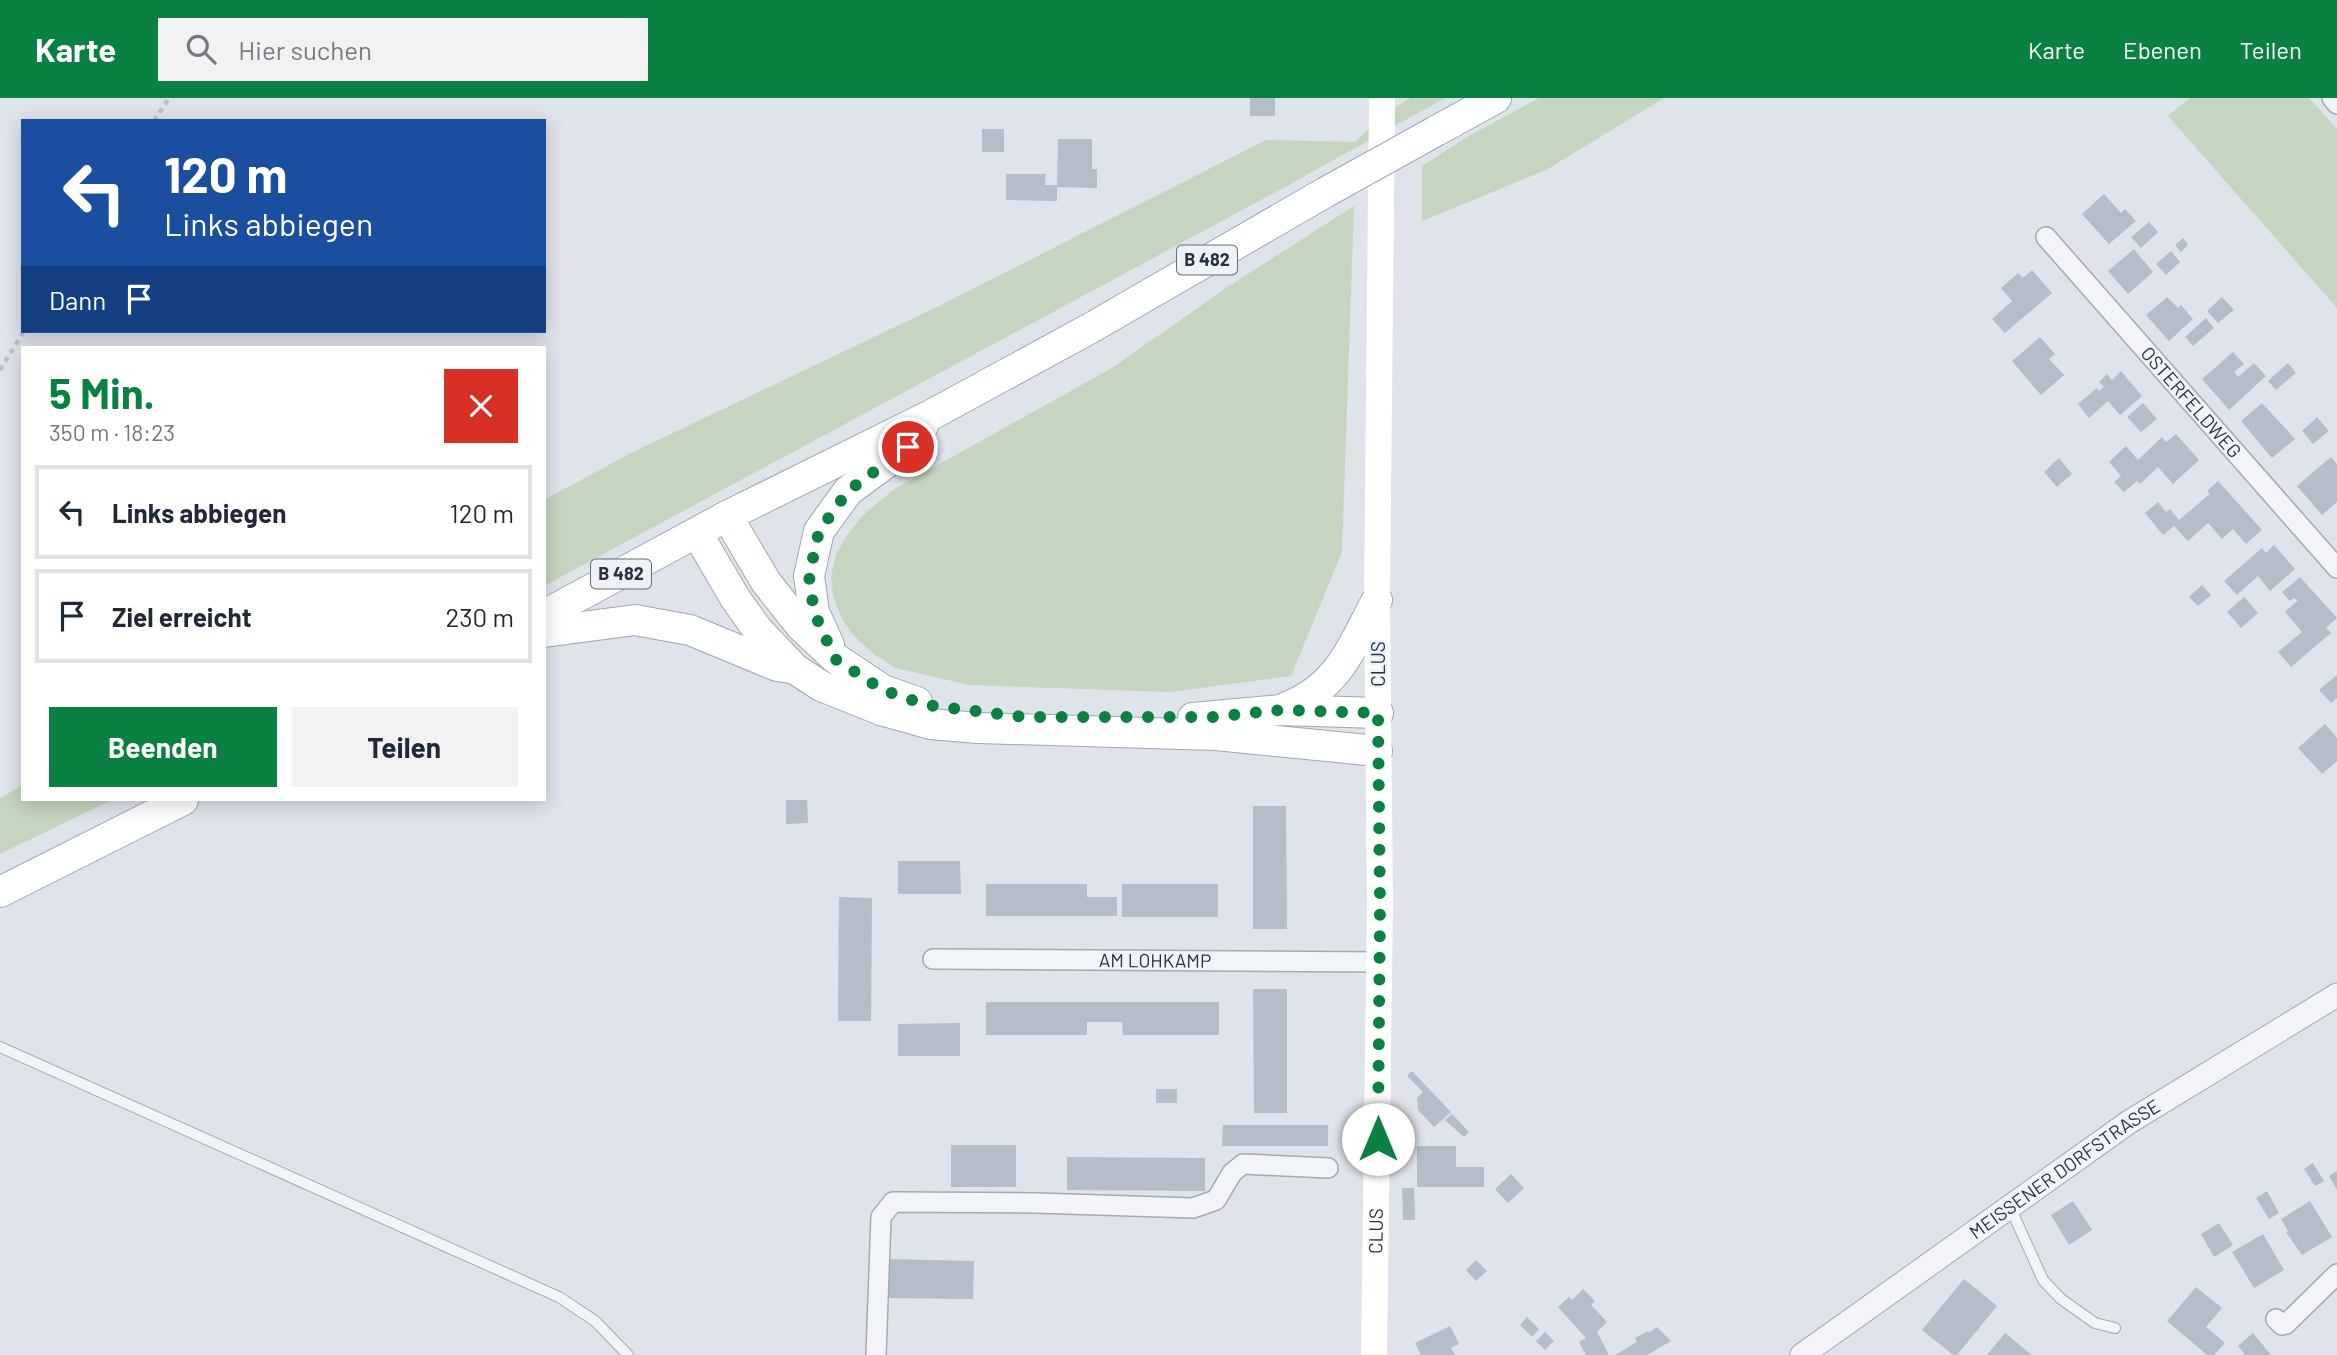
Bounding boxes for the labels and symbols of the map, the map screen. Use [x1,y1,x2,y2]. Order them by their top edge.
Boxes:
road number: B 482 [1177,246,1237,274]
street label: OSTERFELDWEG [2137,342,2247,462]
pin [878,417,938,477]
road number: B 482 [591,560,651,588]
street label: CLUS [1366,641,1389,687]
street label: AM LOHKAMP [1099,948,1211,972]
street label: MEISSENER DORFSTRASSE [1965,1094,2164,1243]
position arrow [1341,1102,1415,1176]
street label: CLUS [1363,1208,1387,1254]

